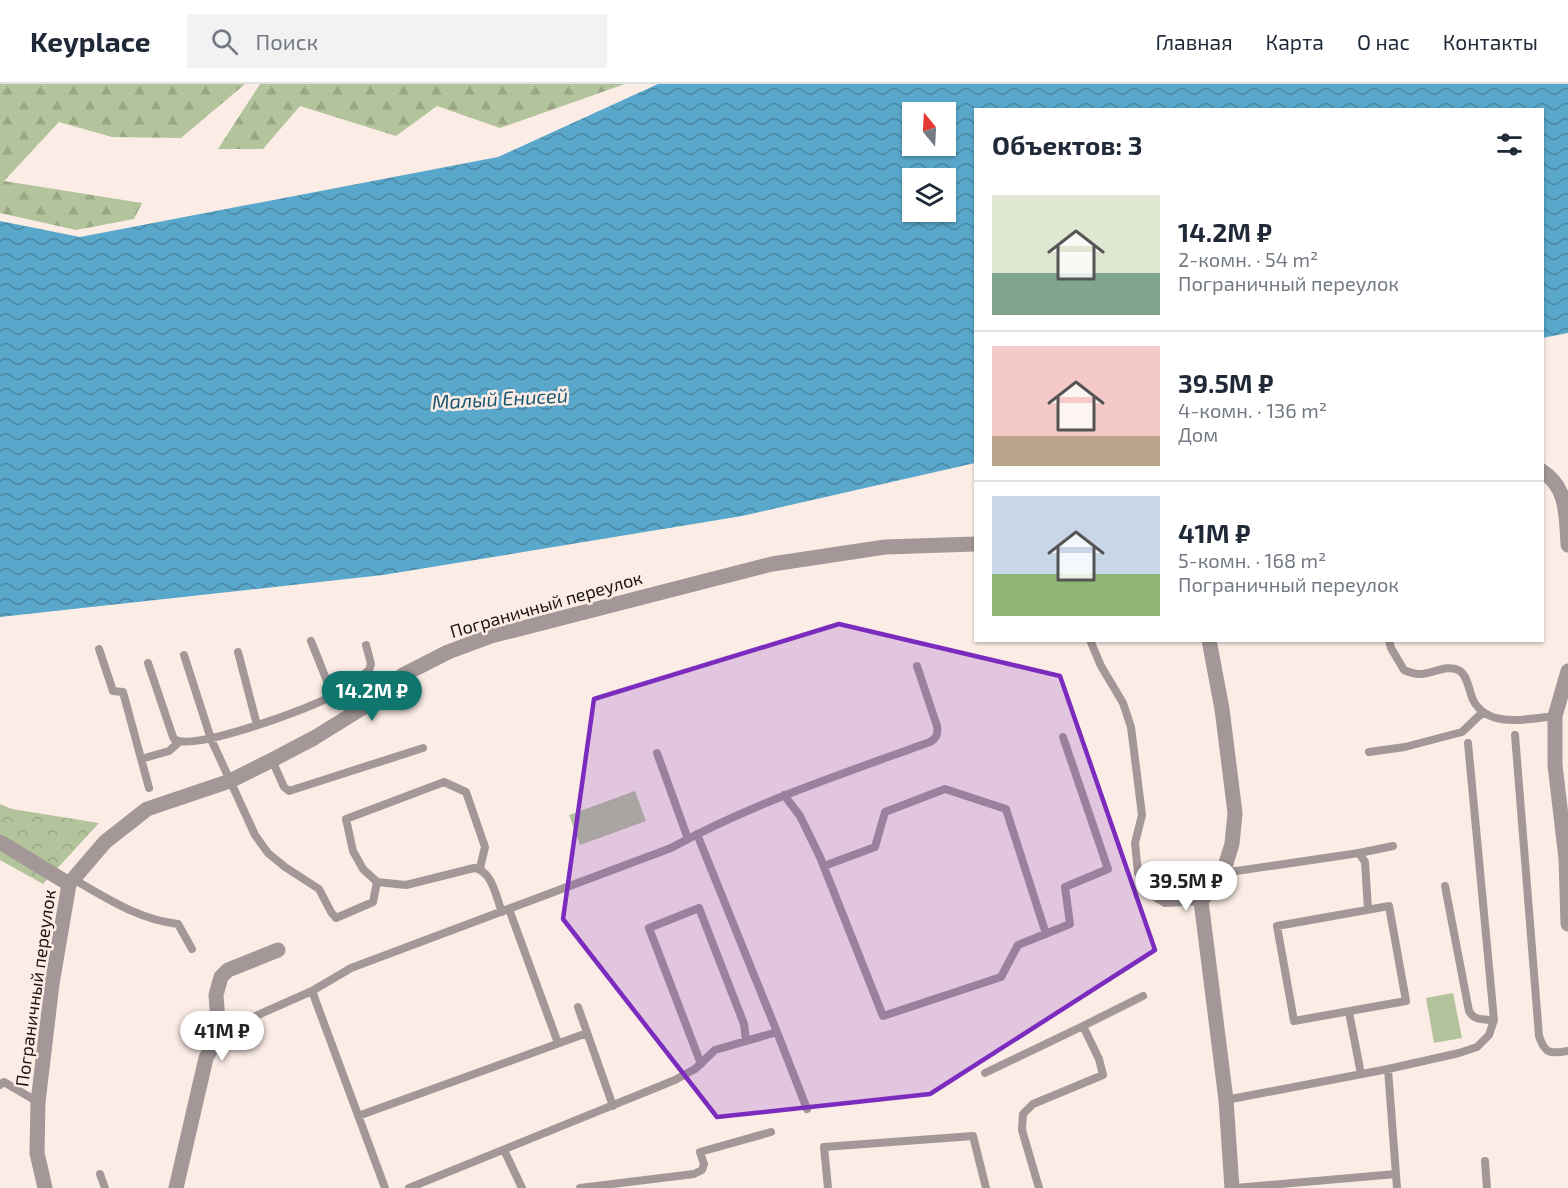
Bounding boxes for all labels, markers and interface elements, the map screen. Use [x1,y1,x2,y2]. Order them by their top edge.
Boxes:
search box [187,14,607,68]
text: Keyplace [30,24,151,58]
icon: search [208,25,241,58]
text: Поиск [256,28,318,54]
text: Главная [1156,29,1233,54]
text: Карта [1266,29,1324,54]
text: О нас [1357,29,1410,54]
text: Контакты [1443,29,1538,54]
north arrow [902,102,956,156]
map controls [902,102,956,222]
icon: filters [1493,128,1526,161]
text: Объектов: 3 [992,129,1142,160]
button: layers [902,168,956,222]
text: 14.2M ₽ [1178,216,1272,247]
icon: home [1040,219,1112,291]
text: 2-комн. · 54 m² [1178,247,1318,271]
text: Пограничный переулок [1178,271,1399,295]
text: 39.5M ₽ [1178,367,1274,398]
icon: home [1040,370,1112,442]
water label: Малый Енисей [431,382,569,414]
text: 4-комн. · 136 m² [1178,398,1327,422]
text: Дом [1178,422,1218,446]
text: 41M ₽ [1178,517,1251,548]
icon: home [1040,520,1112,592]
text: 5-комн. · 168 m² [1178,548,1326,572]
street label: Пограничный переулок [447,566,645,642]
text: Пограничный переулок [1178,572,1399,596]
pin: 14.2M ₽ [317,671,427,722]
text: 14.2M ₽ [336,678,408,702]
pin: 39.5M ₽ [1131,861,1241,912]
text: 39.5M ₽ [1149,868,1223,892]
street label: Пограничный переулок [10,888,60,1088]
pin: 41M ₽ [180,1011,264,1062]
text: 41M ₽ [194,1018,250,1042]

